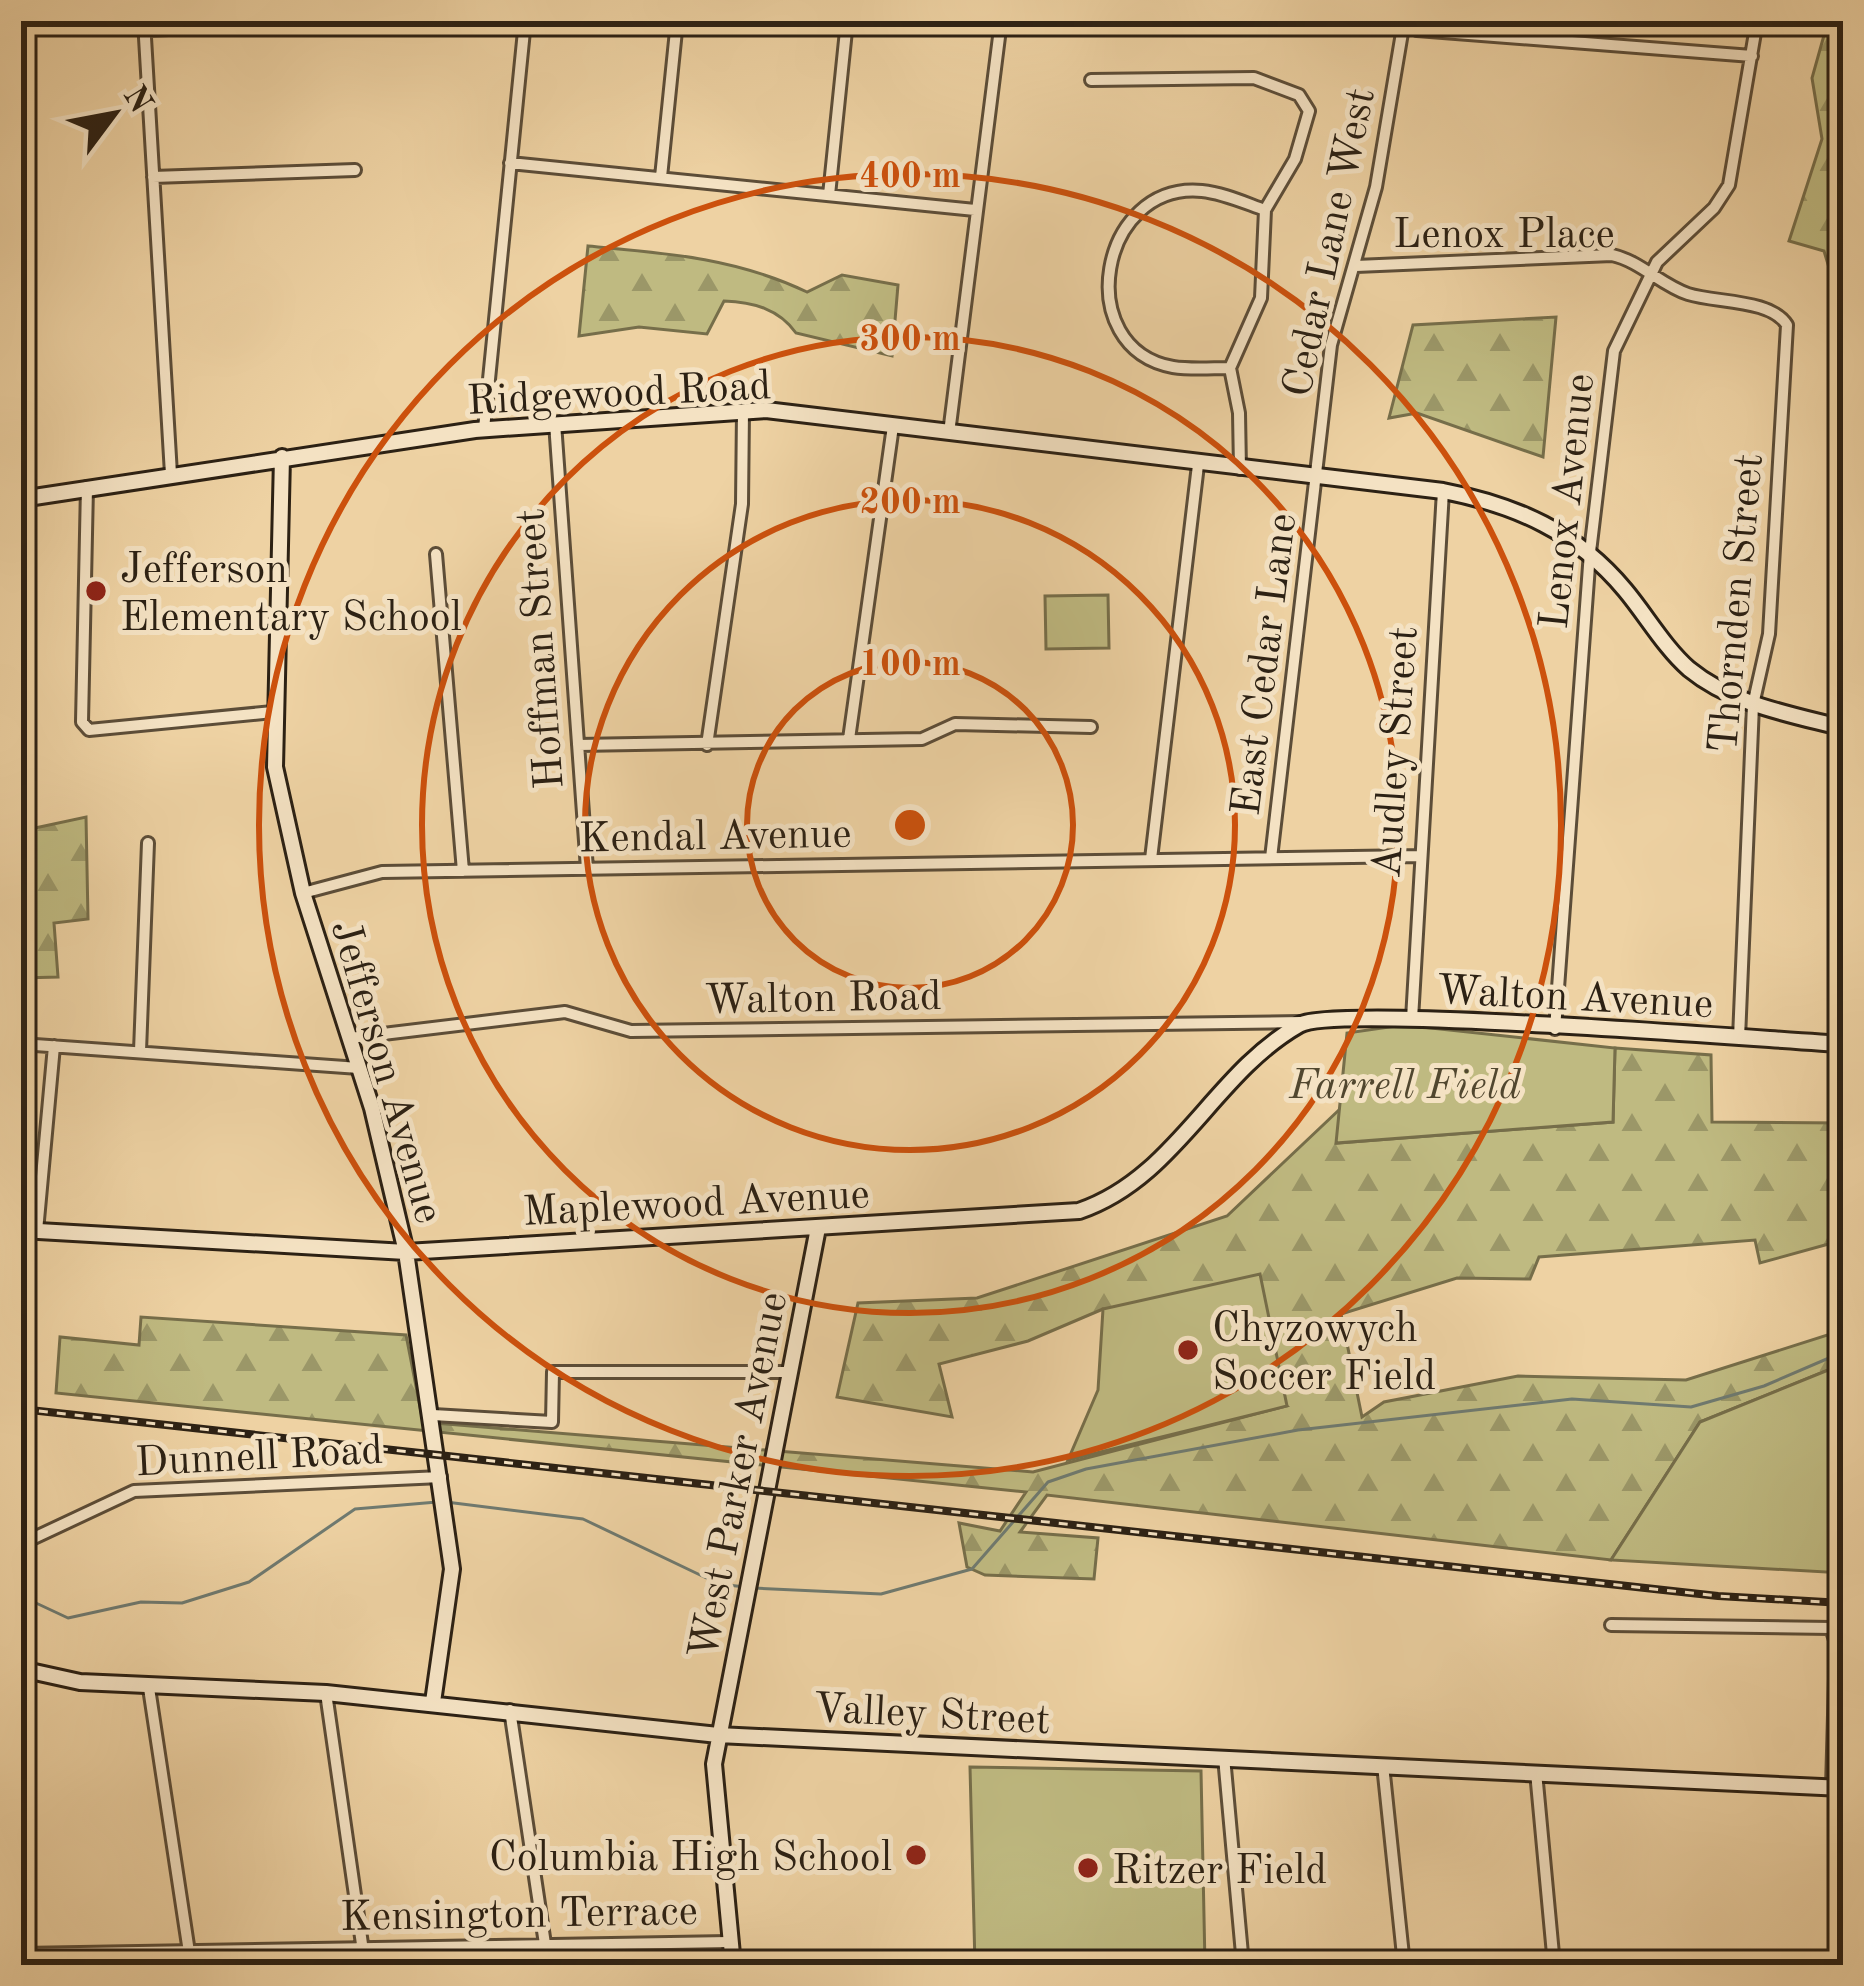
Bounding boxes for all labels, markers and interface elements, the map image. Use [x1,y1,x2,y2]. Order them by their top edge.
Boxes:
north arrow [54,54,174,174]
text: N [116,81,157,119]
street label: Cedar Lane West [1278,84,1384,401]
text: 400 m [859,160,961,196]
street label: Lenox Place [1393,215,1615,257]
text: 300 m [859,323,961,359]
street label: Ridgewood Road [466,366,773,424]
street label: Lenox Avenue [1535,371,1603,631]
street label: Thornden Street [1704,452,1772,755]
text: 200 m [859,486,961,522]
street label: Hoffman Street [511,507,573,791]
street label: East Cedar Lane [1227,511,1305,818]
place label: Jefferson Elementary School [120,550,462,640]
marker: Jefferson Elementary School [83,578,109,604]
street label: Audley Street [1367,625,1427,880]
text: 100 m [859,648,961,684]
centre of rings [889,804,931,846]
street label: Kendal Avenue [578,815,852,861]
street label: Jefferson Avenue [322,916,449,1228]
street label: Walton Avenue [1435,971,1714,1027]
street label: Walton Road [704,977,942,1023]
park label: Farrell Field [1288,1066,1522,1108]
street label: Maplewood Avenue [522,1175,871,1235]
street label: West Parker Avenue [684,1289,796,1663]
place label: Chyzowych Soccer Field [1212,1309,1436,1399]
marker: Chyzowych Soccer Field [1175,1337,1201,1363]
street label: Dunnell Road [134,1431,384,1485]
street label: Valley Street [812,1689,1051,1743]
place label: Columbia High School [489,1838,892,1880]
marker: Columbia High School [903,1842,929,1868]
place label: Ritzer Field [1112,1851,1327,1893]
marker: Ritzer Field [1075,1855,1101,1881]
street label: Kensington Terrace [340,1892,698,1940]

